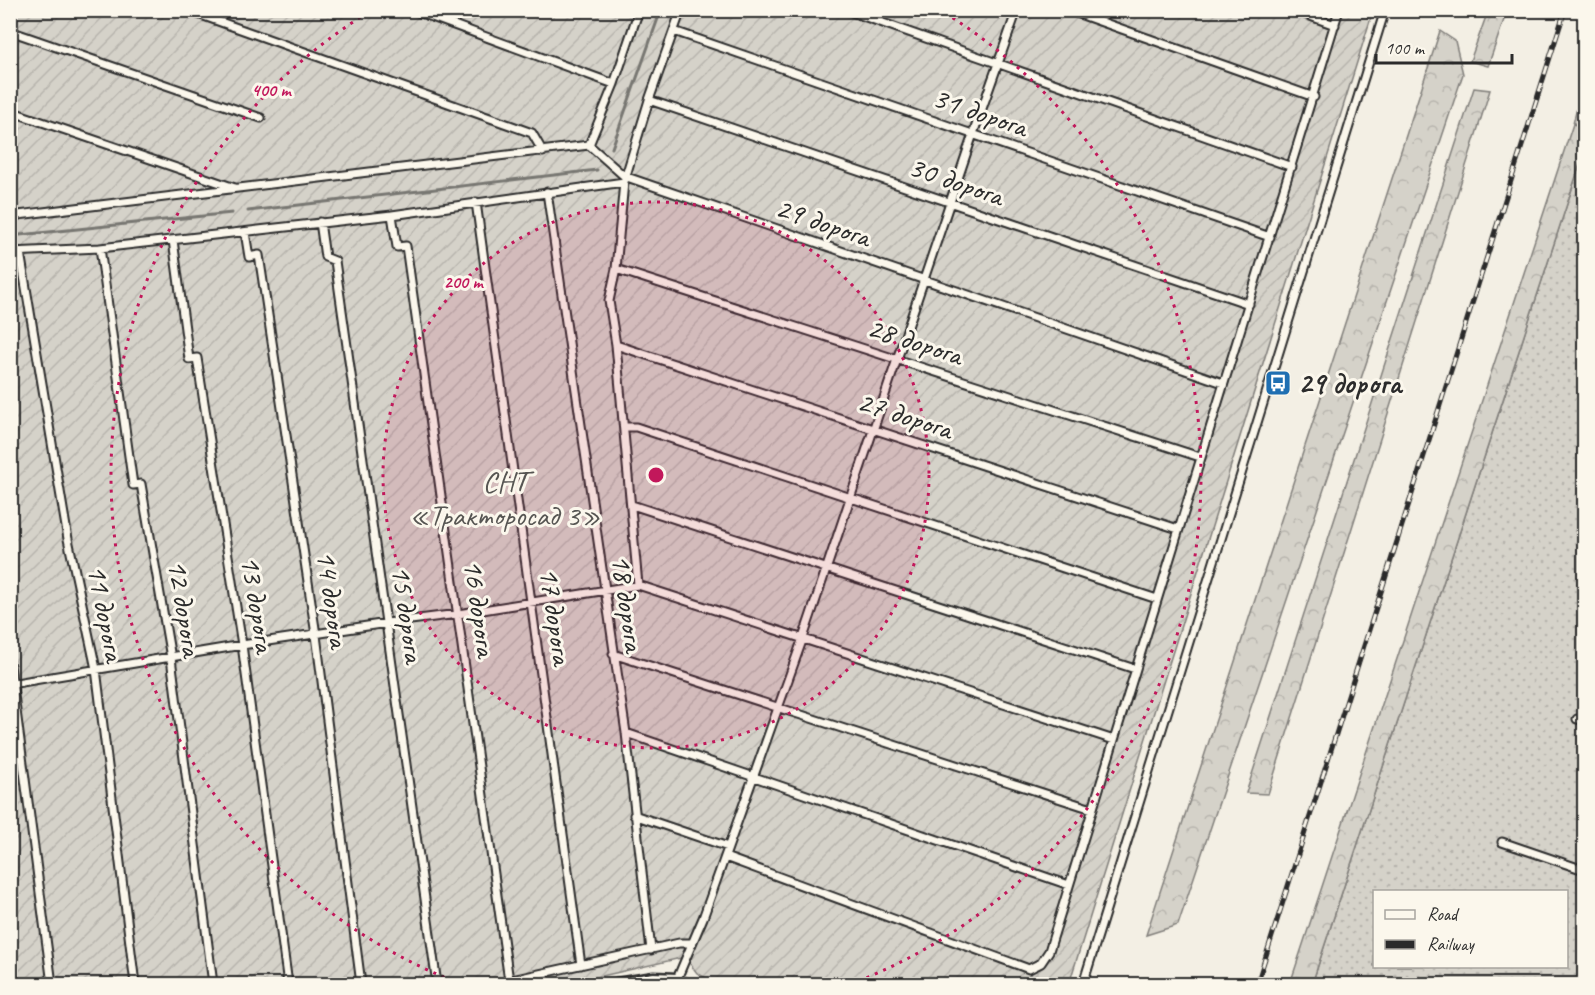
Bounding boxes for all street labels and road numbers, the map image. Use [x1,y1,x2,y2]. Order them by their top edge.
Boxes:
street label: 31 дорога [928,78,1035,147]
street label: 30 дорога [904,147,1011,216]
street label: 29 дорога [771,188,878,257]
street label: 28 дорога [863,308,970,375]
street label: 27 дорога [853,382,960,449]
street label: 14 дорога [307,548,359,653]
street label: 18 дорога [602,552,654,657]
street label: 13 дорога [232,553,285,658]
street label: 12 дорога [159,557,212,662]
street label: 16 дорога [454,557,506,662]
street label: 11 дорога [78,562,134,667]
street label: 15 дорога [382,563,434,668]
street label: 17 дорога [530,565,582,670]

